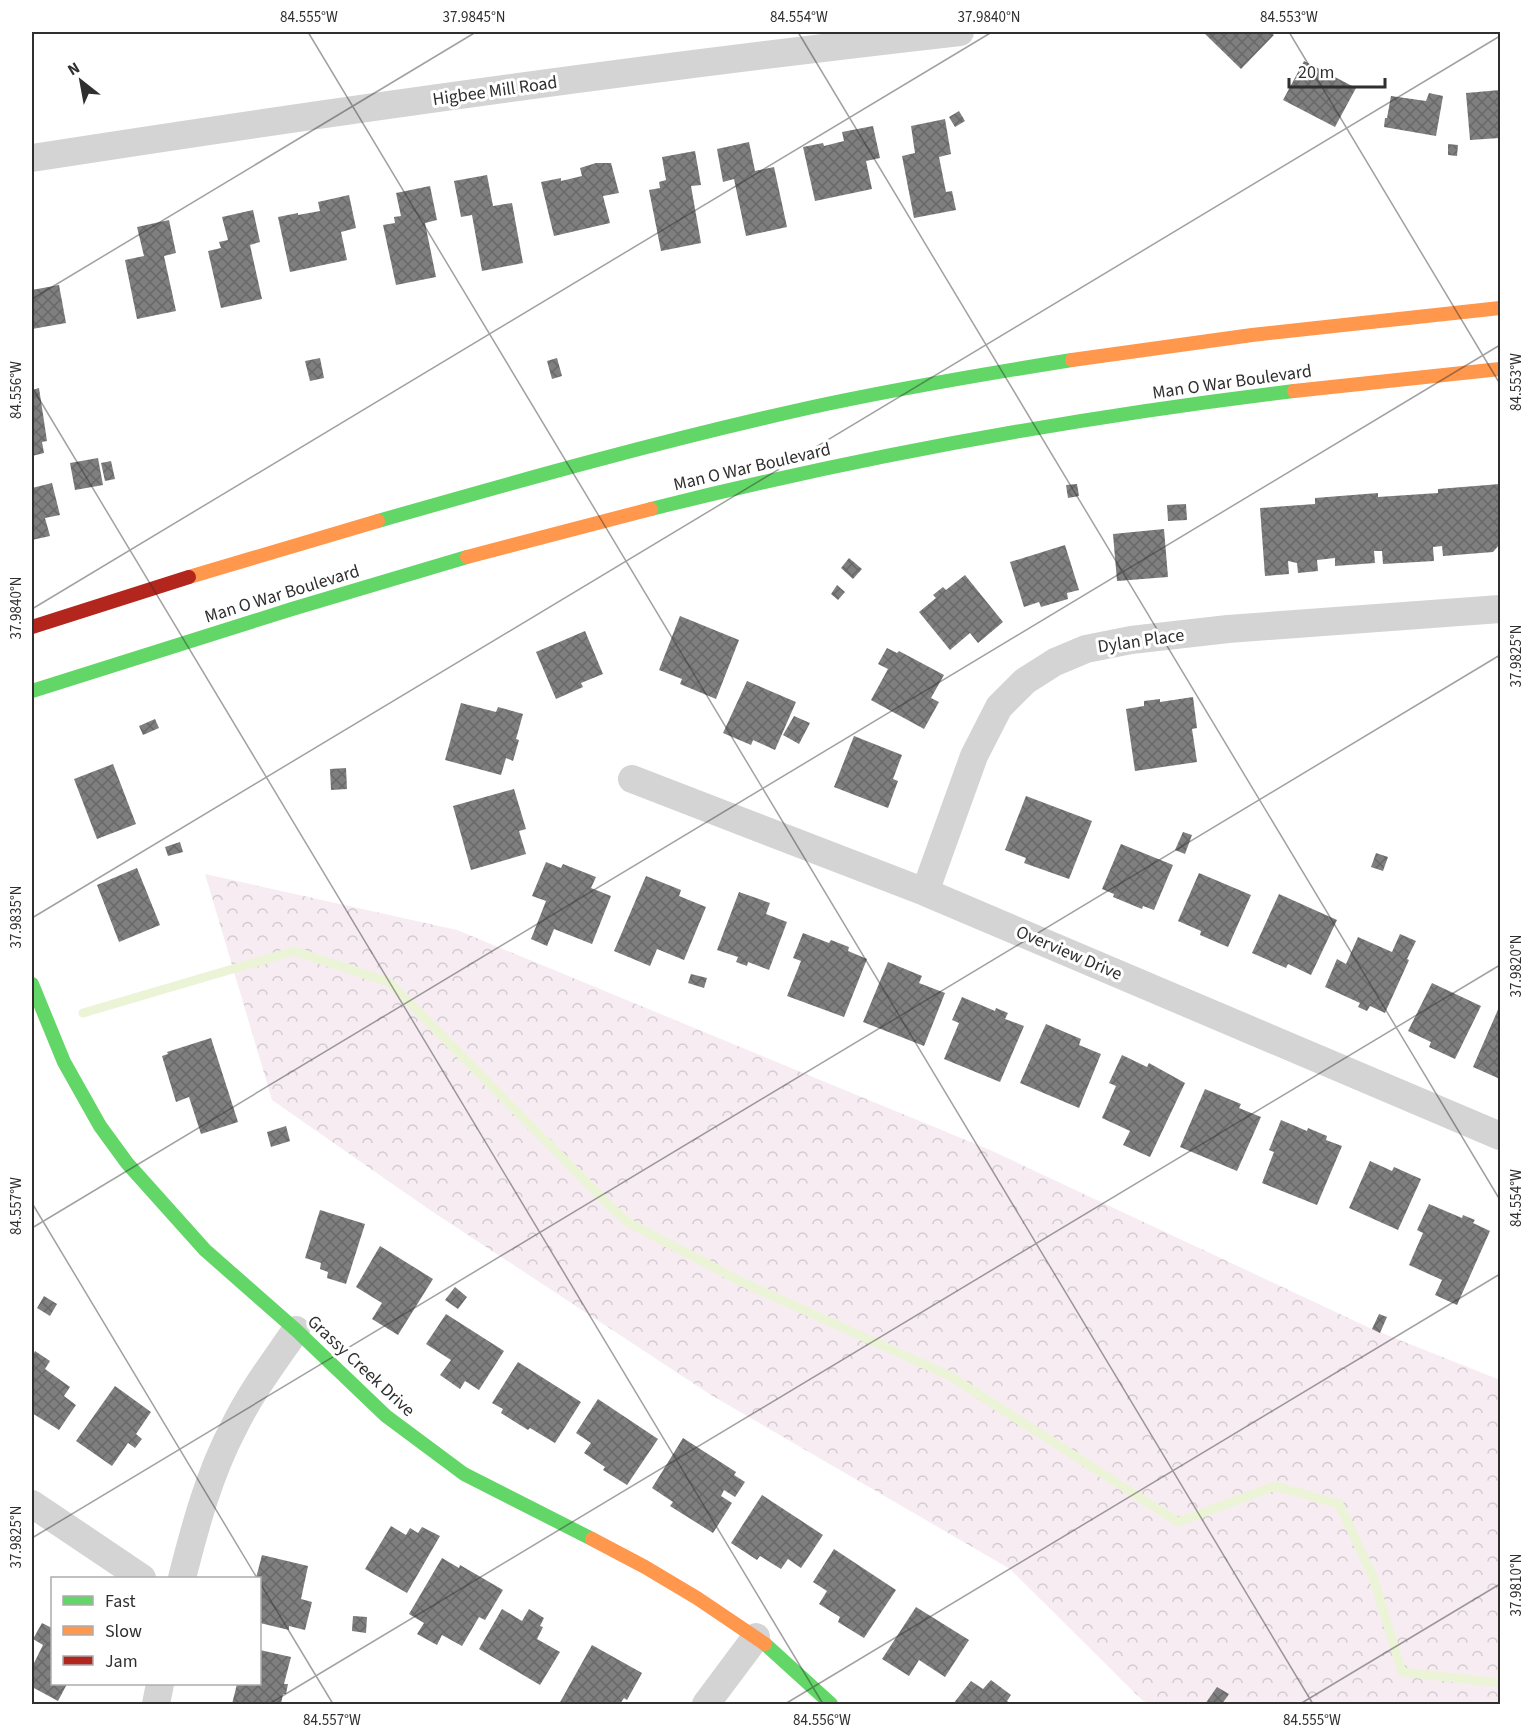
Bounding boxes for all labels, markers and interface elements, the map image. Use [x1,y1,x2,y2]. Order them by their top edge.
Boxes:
text: 84.555°W [280,7,338,28]
text: 37.9845°N [442,7,506,28]
text: 84.554°W [770,7,828,28]
text: 37.9840°N [957,7,1021,28]
text: 84.553°W [1260,7,1318,28]
north arrow [51,51,111,111]
scale bar [1289,51,1385,89]
text: N [64,57,84,81]
text: 20 m [1298,60,1334,85]
street label: Higbee Mill Road [431,70,559,112]
text: 84.553°W [1506,353,1527,411]
street label: Man O War Boulevard [1151,358,1313,406]
text: 84.556°W [6,361,27,419]
street label: Man O War Boulevard [671,437,833,497]
street label: Man O War Boulevard [201,559,363,629]
text: 37.9840°N [6,576,27,640]
street label: Dylan Place [1096,623,1186,659]
text: 37.9825°N [1506,624,1527,688]
text: 37.9835°N [6,885,27,949]
street label: Overview Drive [1012,919,1126,987]
text: 37.9820°N [1506,934,1527,998]
text: 84.554°W [1506,1169,1527,1227]
text: 84.557°W [6,1177,27,1235]
street label: Grassy Creek Drive [302,1310,420,1423]
text: 37.9825°N [6,1505,27,1569]
text: 37.9810°N [1506,1553,1527,1617]
legend [51,1577,261,1685]
text: Fast [105,1589,136,1614]
text: Slow [105,1619,142,1644]
text: Jam [105,1649,138,1674]
text: 84.557°W [303,1710,361,1731]
text: 84.556°W [793,1710,851,1731]
text: 84.555°W [1283,1710,1341,1731]

